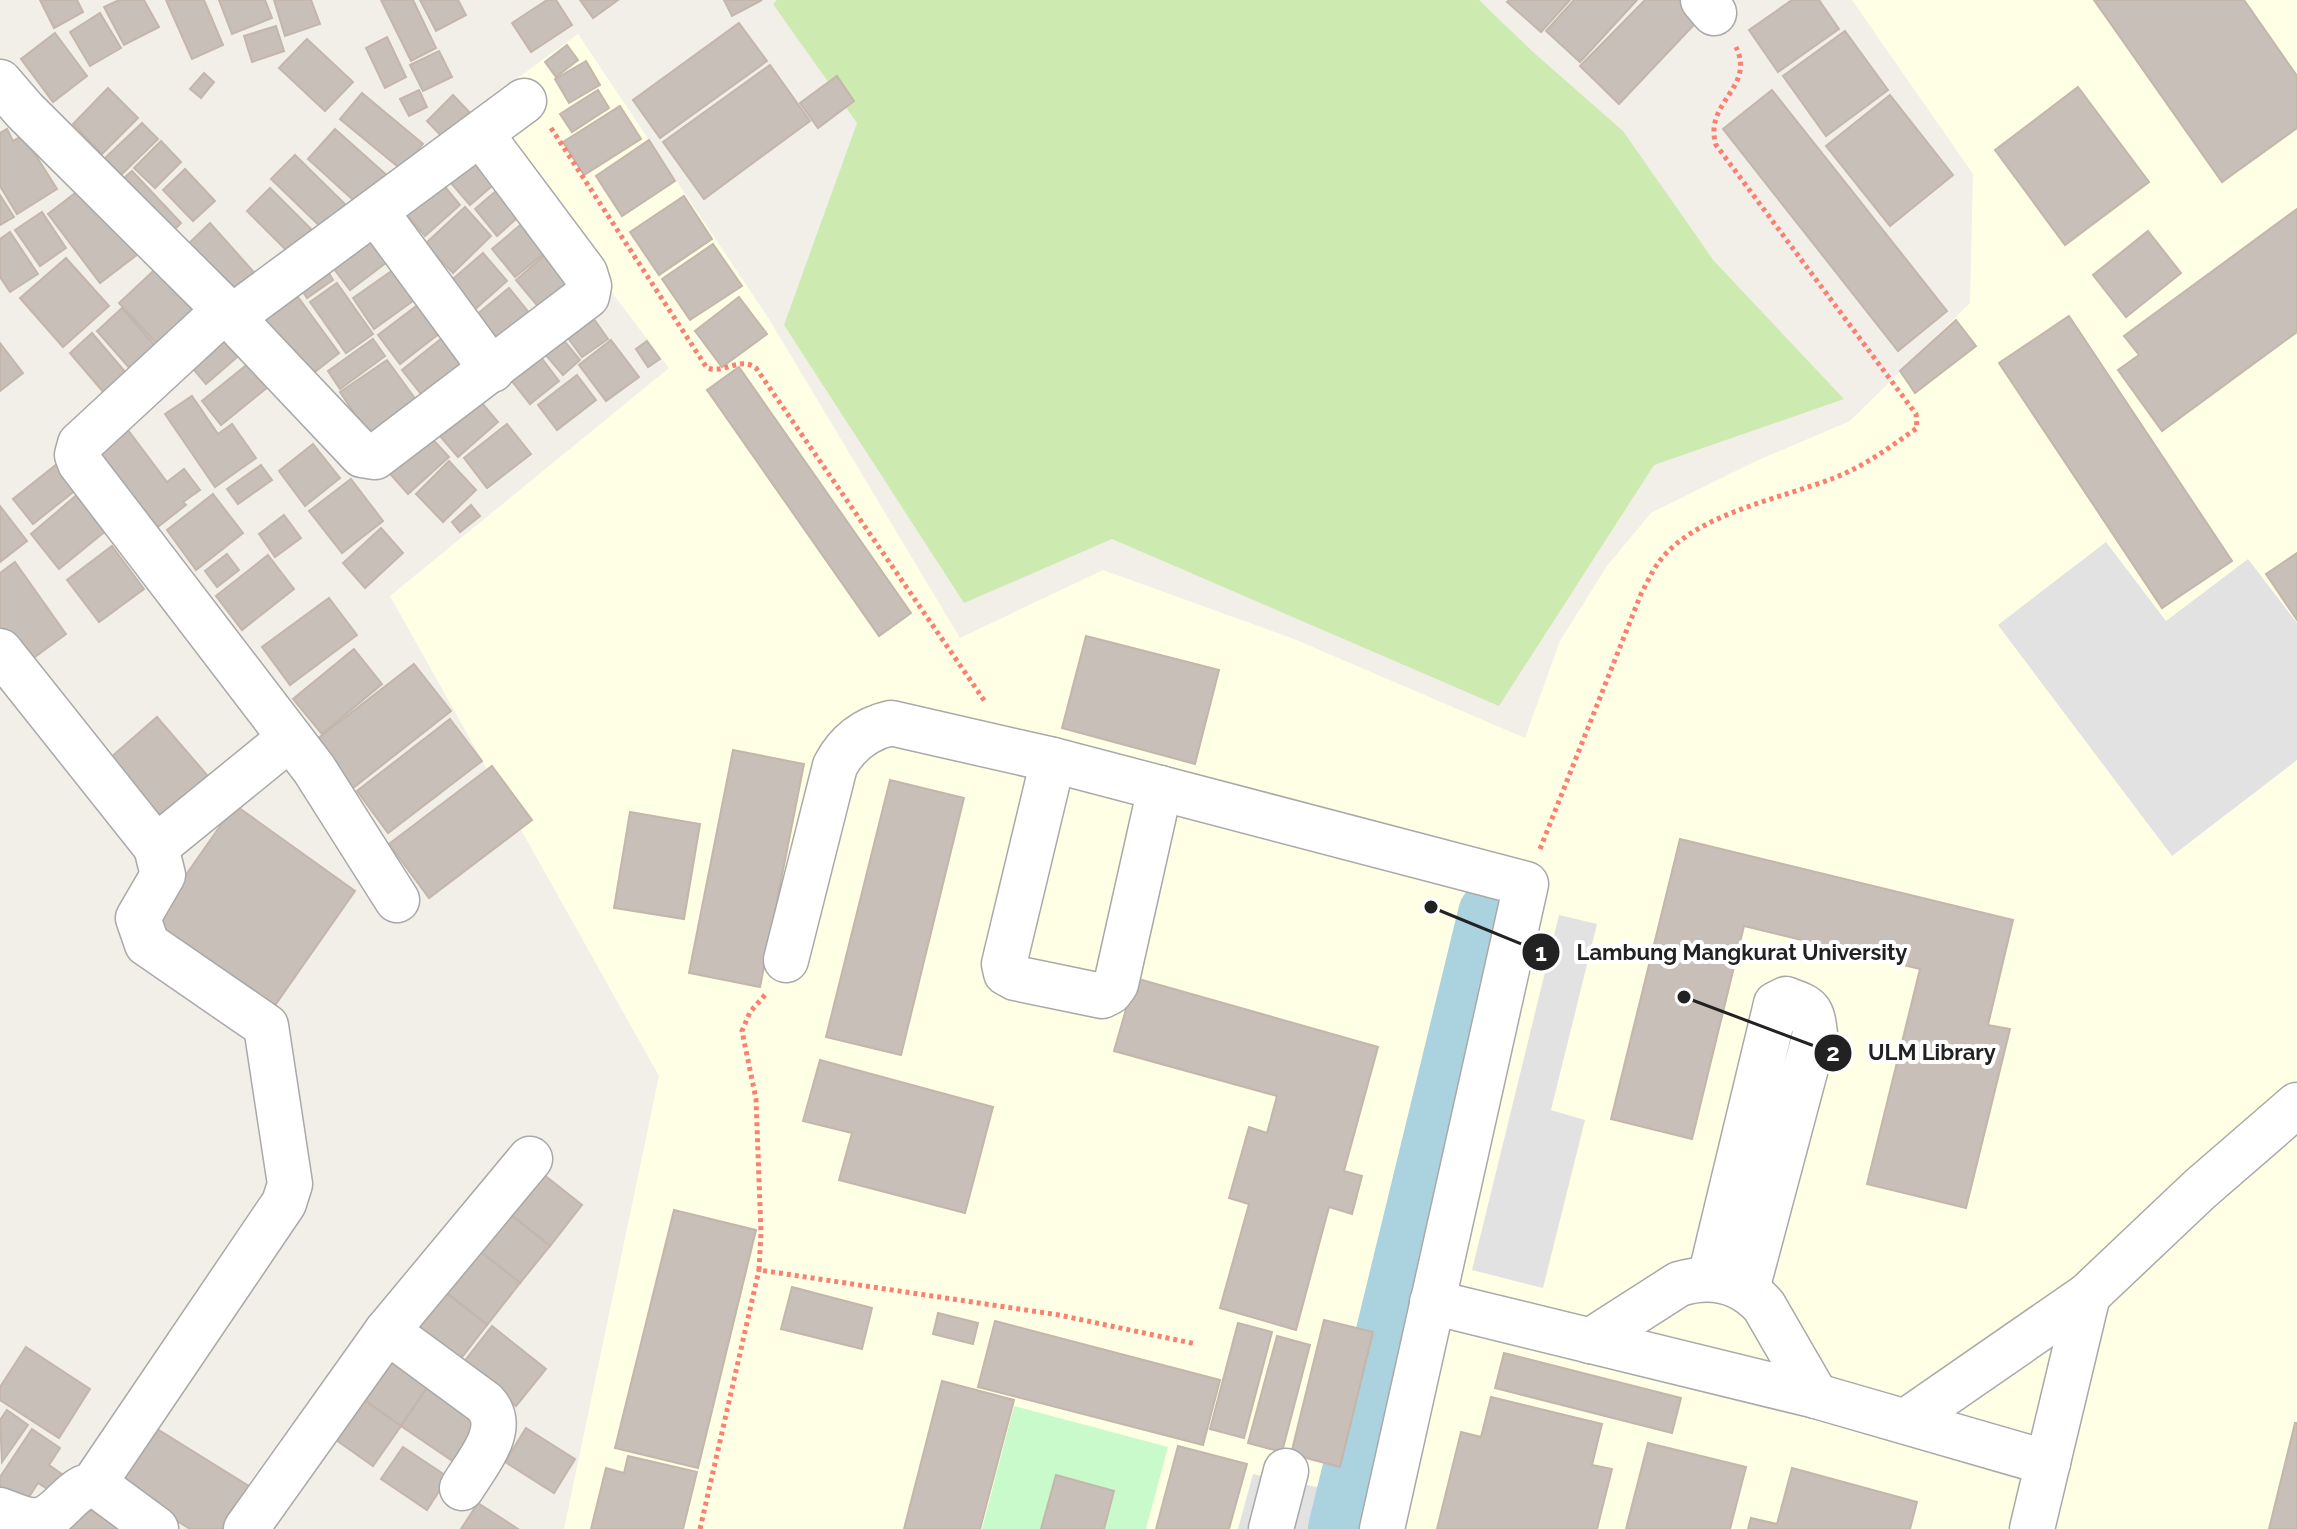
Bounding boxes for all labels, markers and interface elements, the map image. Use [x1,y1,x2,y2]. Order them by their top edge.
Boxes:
callout: Lambung Mangkurat University [1521,929,1924,975]
text: 1 [1535,938,1547,967]
text: Lambung Mangkurat University [1577,939,1907,965]
callout: ULM Library [1813,1030,2012,1076]
text: 2 [1826,1038,1840,1067]
text: ULM Library [1868,1039,1996,1065]

